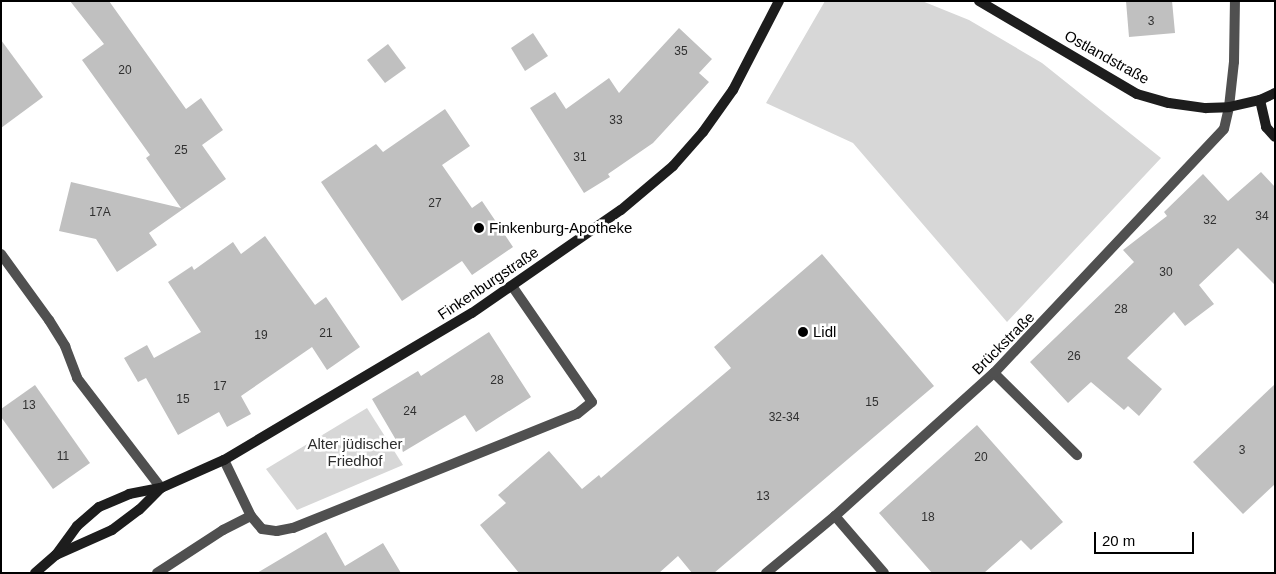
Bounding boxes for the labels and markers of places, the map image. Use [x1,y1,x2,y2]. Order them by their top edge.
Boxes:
place label: Finkenburg-Apotheke [489,219,632,237]
marker: Finkenburg-Apotheke [473,222,485,234]
place label: Lidl [813,323,836,341]
marker: Lidl [797,326,809,338]

